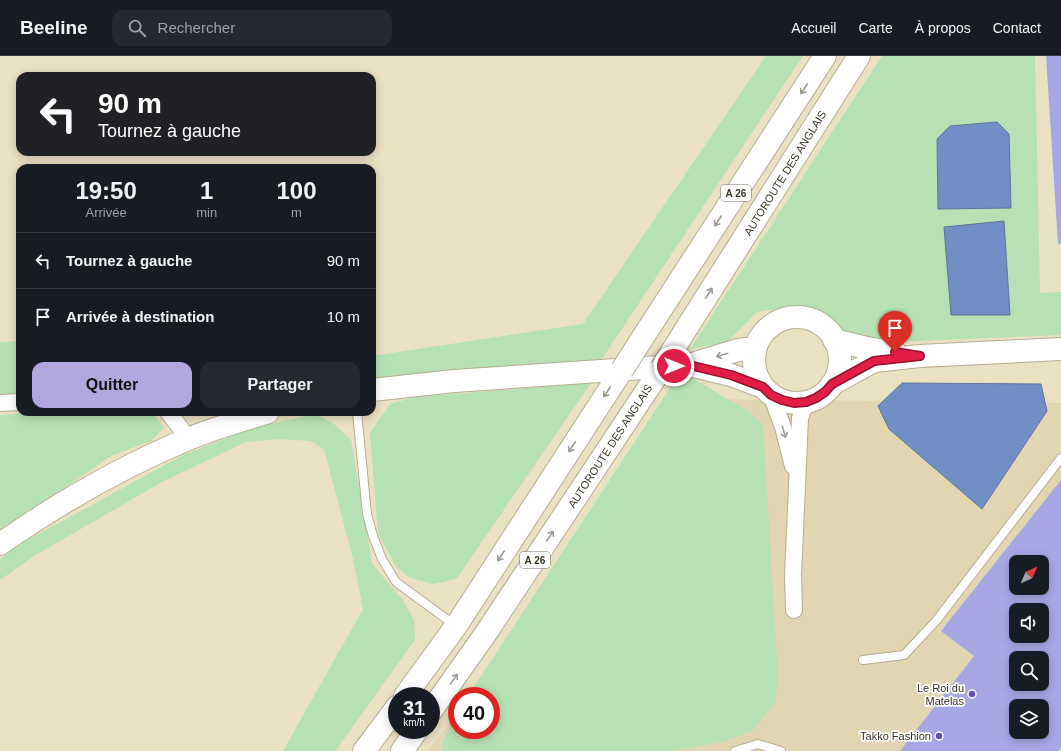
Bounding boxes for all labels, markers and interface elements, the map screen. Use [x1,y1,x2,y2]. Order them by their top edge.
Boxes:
search box [112,10,392,46]
text: Beeline [20,17,88,38]
icon: search [126,17,148,39]
text: Rechercher [158,19,235,36]
text: Accueil [791,20,836,36]
text: Carte [858,20,893,36]
text: À propos [915,20,971,36]
text: Contact [993,20,1041,36]
one-way arrow [800,83,808,94]
icon: left [32,88,84,140]
text: 90 m [98,88,162,119]
street label: AUTOROUTE DES ANGLAIS [742,108,828,238]
text: Tournez à gauche [98,121,241,141]
text: 19:50 [75,177,137,204]
text: 1 [200,177,213,204]
text: 100 [277,177,317,204]
road number: A 26 [721,185,751,201]
text: Arrivée [85,205,127,220]
text: min [196,205,217,220]
text: m [291,205,302,220]
one-way arrow [714,215,722,226]
icon: left [32,250,54,272]
text: Tournez à gauche [66,252,192,269]
text: 90 m [327,252,360,269]
one-way arrow [705,288,713,299]
icon: arrive [32,306,54,328]
text: Arrivée à destination [66,308,214,325]
text: 10 m [327,308,360,325]
pin [878,311,912,352]
icon: arrive [884,317,906,339]
position arrow [653,345,695,387]
one-way arrow [716,352,729,359]
button: Quitter [32,362,192,408]
button: Partager [200,362,360,408]
street label: AUTOROUTE DES ANGLAIS [566,382,654,510]
one-way arrow [603,386,611,398]
one-way arrow [781,425,788,438]
one-way arrow [568,441,576,452]
one-way arrow [546,531,554,542]
one-way arrow [497,550,505,562]
road number: A 26 [520,552,550,568]
north arrow [1009,555,1049,595]
map controls [1009,555,1049,739]
button: sound [1009,603,1049,643]
button: search [1009,651,1049,691]
one-way arrow [449,673,458,684]
place label: Le Roi du Matelas [917,682,964,707]
speed limit sign: 40 [448,687,500,739]
marker: Le Roi du Matelas [967,689,977,699]
text: 31 [403,697,425,719]
button: layers [1009,699,1049,739]
text: km/h [403,717,425,728]
place label: Takko Fashion [860,730,931,742]
marker: Takko Fashion [934,731,944,741]

